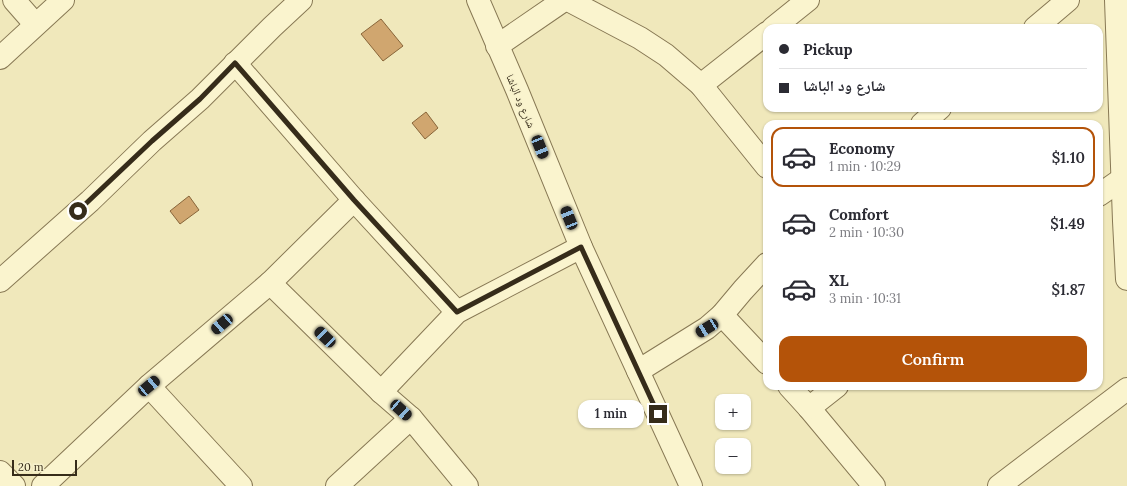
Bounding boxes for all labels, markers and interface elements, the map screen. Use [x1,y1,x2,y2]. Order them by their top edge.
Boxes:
text: Pickup [803,40,852,59]
street label: شارع ود الباشا [503,72,539,130]
text: شارع ود الباشا [803,76,885,95]
car [530,134,550,160]
icon: car [781,139,817,175]
text: Economy [829,139,894,158]
text: $1.10 [1052,148,1085,167]
text: 1 min · 10:29 [829,158,901,175]
route start [69,202,87,220]
car [559,205,579,231]
icon: car [781,205,817,241]
text: Comfort [829,205,889,224]
text: $1.49 [1050,214,1085,233]
text: 2 min · 10:30 [829,224,904,241]
icon: car [781,271,817,307]
text: XL [829,271,849,290]
text: $1.87 [1052,280,1085,299]
text: 3 min · 10:31 [829,290,901,307]
car [209,312,235,336]
car [694,317,720,339]
car [312,324,338,350]
button: Confirm [779,336,1087,382]
car [136,374,162,398]
map controls [715,394,751,474]
button: + [715,394,751,430]
car [388,398,414,422]
callout: 1 min [578,400,644,428]
text: 1 min [595,405,627,422]
route end [649,405,667,423]
button: − [715,438,751,474]
scale bar [12,458,77,477]
text: 20 m [18,460,43,474]

